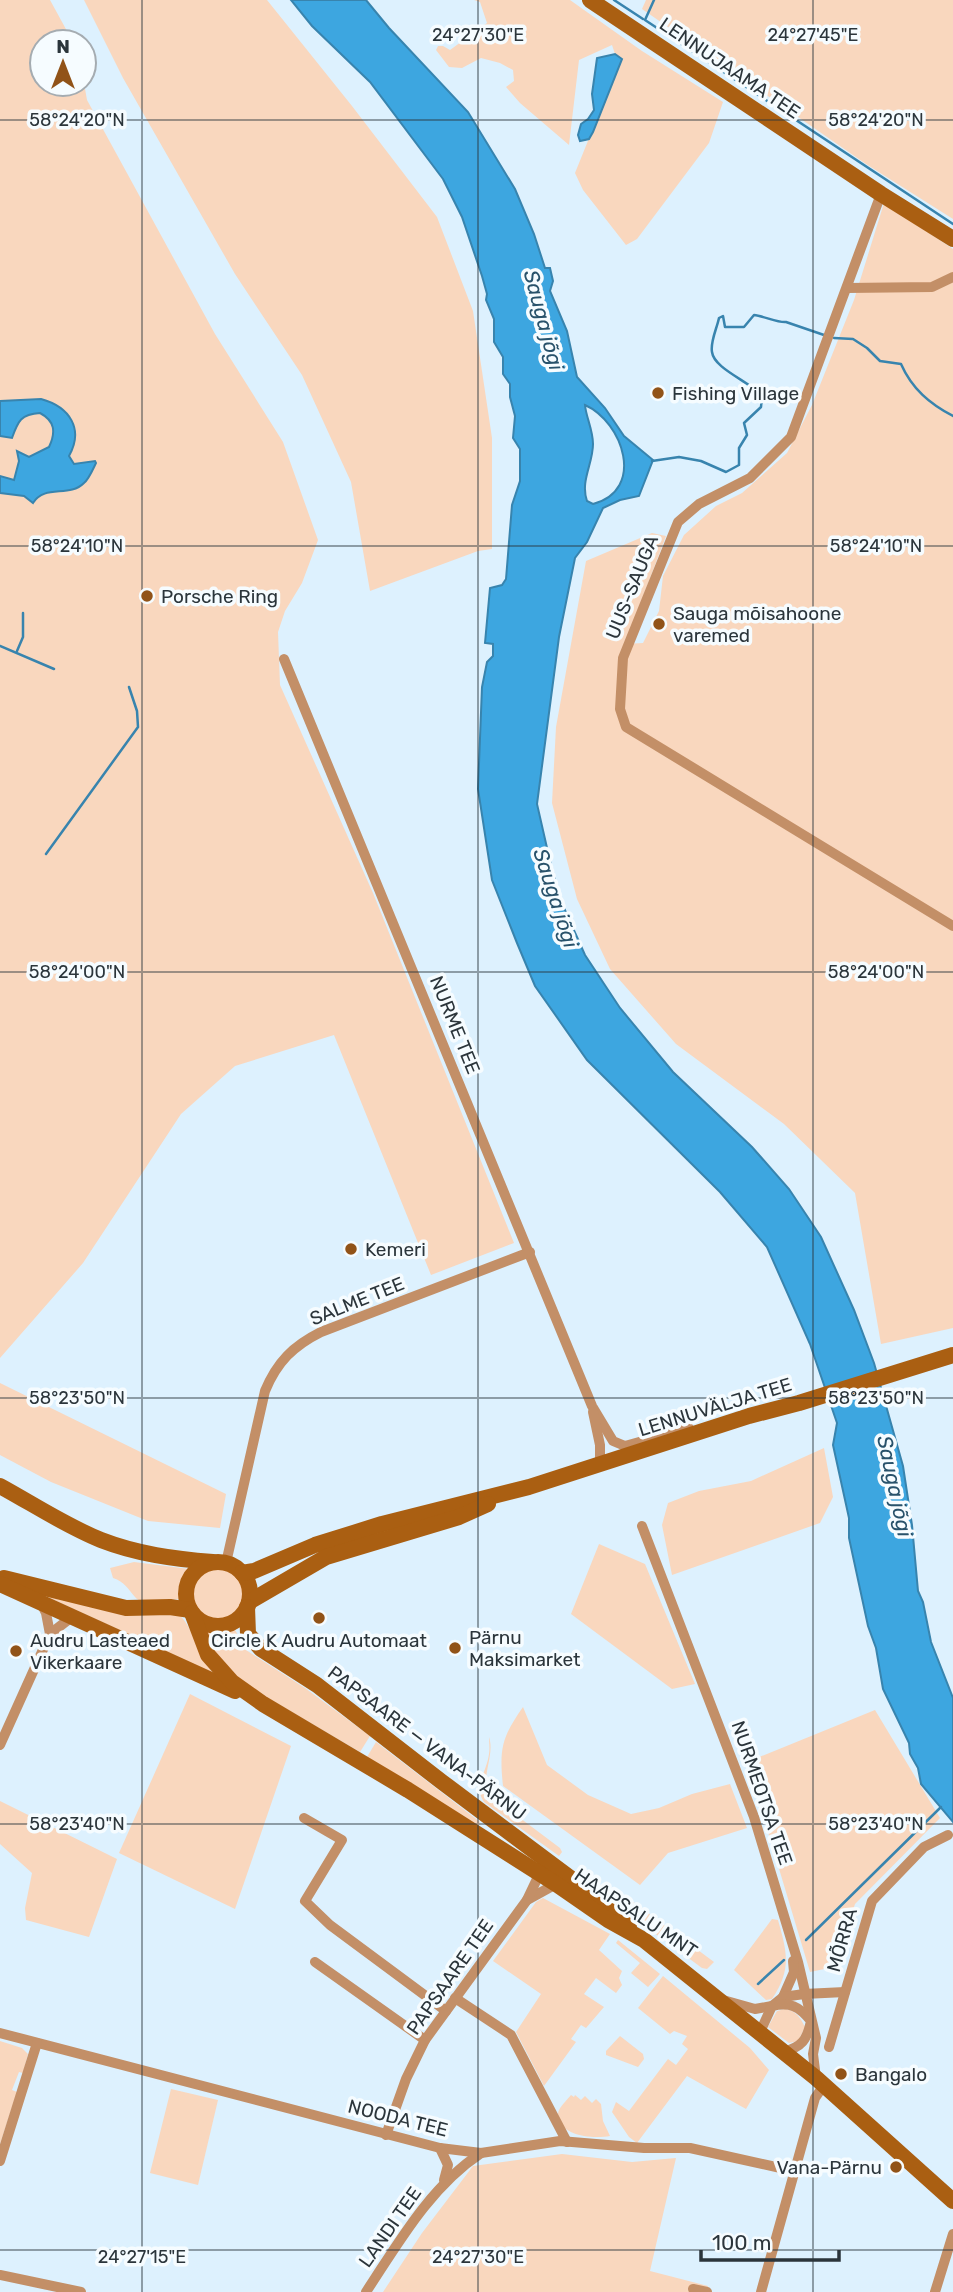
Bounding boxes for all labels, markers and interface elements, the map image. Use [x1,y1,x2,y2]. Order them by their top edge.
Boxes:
street label: LENNUJAAMA TEE [655,12,805,124]
text: 24°27'30"E [432,24,524,46]
text: 24°27'45"E [768,24,858,46]
north arrow [28,28,98,98]
text: N [56,35,70,58]
text: 58°24'20"N [29,109,125,131]
text: 58°24'20"N [828,109,924,131]
water label: Sauga jõgi [519,267,570,374]
place label: Fishing Village [672,382,799,405]
marker: Fishing Village [650,385,666,401]
street label: UUS-SAUGA [601,531,663,642]
text: 58°24'10"N [31,535,123,557]
text: 58°24'10"N [830,535,922,557]
place label: Porsche Ring [161,585,278,608]
marker: Porsche Ring [139,588,155,604]
place label: Sauga mõisahoone varemed [673,602,841,647]
marker: Sauga mõisahoone varemed [651,616,667,632]
water label: Sauga jõgi [528,845,584,952]
text: 58°24'00"N [29,961,125,983]
text: 58°24'00"N [828,961,924,983]
street label: NURME TEE [425,973,485,1077]
place label: Kemeri [365,1238,426,1261]
marker: Kemeri [343,1241,359,1257]
street label: SALME TEE [306,1272,408,1330]
street label: LENNUVÄLJA TEE [636,1373,794,1441]
text: 58°23'50"N [29,1387,125,1409]
text: 58°23'50"N [828,1387,924,1409]
water label: Sauga jõgi [872,1433,918,1540]
marker: Circle K Audru Automaat [311,1610,327,1626]
place label: Pärnu Maksimarket [469,1626,581,1671]
place label: Audru Lasteaed Vikerkaare [30,1629,170,1674]
place label: Circle K Audru Automaat [211,1629,427,1652]
marker: Pärnu Maksimarket [447,1640,463,1656]
marker: Audru Lasteaed Vikerkaare [8,1643,24,1659]
street label: PAPSAARE — VANA-PÄRNU [323,1661,531,1825]
street label: NURMEOTSA TEE [727,1718,797,1868]
text: 58°23'40"N [29,1813,125,1835]
text: 58°23'40"N [828,1813,924,1835]
street label: HAAPSALU MNT [570,1863,702,1963]
street label: MÕRRA [822,1905,862,1975]
street label: PAPSAARE TEE [402,1915,498,2039]
place label: Bangalo [855,2063,927,2086]
marker: Bangalo [833,2066,849,2082]
street label: NOODA TEE [346,2094,450,2142]
place label: Vana-Pärnu [776,2156,882,2179]
marker: Vana-Pärnu [888,2159,904,2175]
street label: LANDI TEE [354,2182,426,2272]
scale bar [701,2218,839,2262]
text: 100 m [712,2230,771,2255]
text: 24°27'15"E [98,2246,186,2268]
text: 24°27'30"E [432,2246,524,2268]

